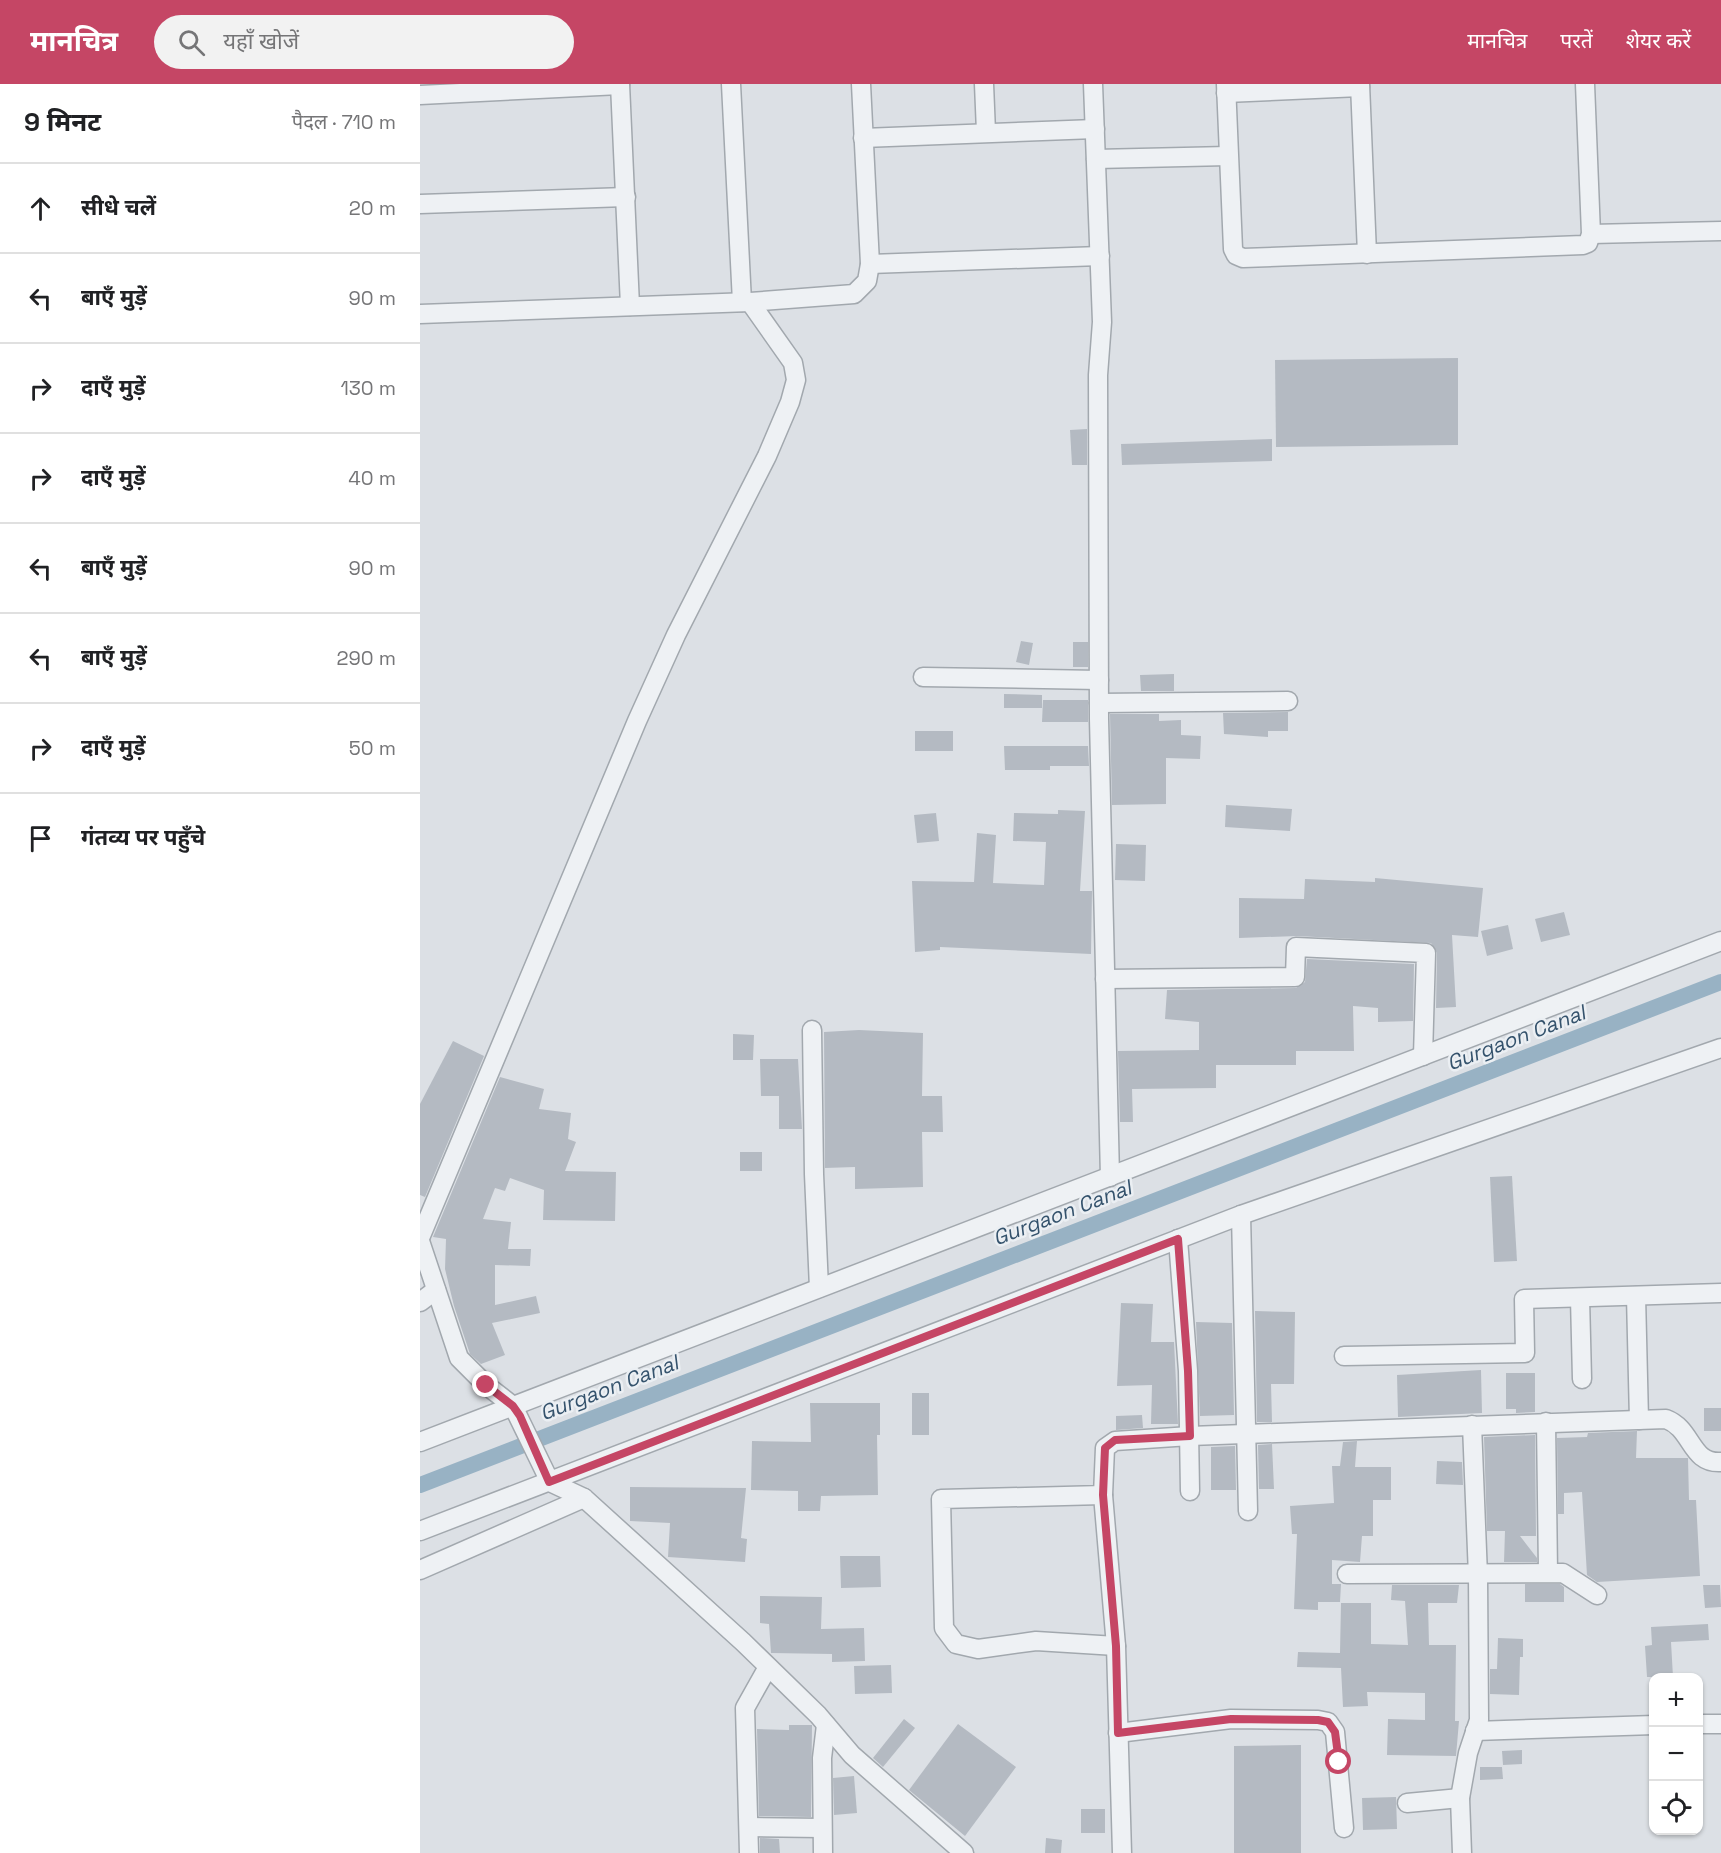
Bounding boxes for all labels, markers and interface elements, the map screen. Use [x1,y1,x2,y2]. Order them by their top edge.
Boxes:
search box [154,15,574,69]
text: मानचित्र [30,23,118,59]
icon: search [175,26,208,59]
text: यहाँ खोजें [223,27,299,55]
text: मानचित्र [1467,27,1527,54]
text: परतें [1560,27,1593,54]
text: शेयर करें [1626,27,1691,54]
text: 9 मिनट [24,105,101,139]
text: पैदल · 710 m [292,109,396,135]
icon: ahead [24,192,57,225]
text: सीधे चलें [81,193,156,221]
text: 20 m [349,195,396,221]
icon: left [24,282,57,315]
text: बाएँ मुड़ें [81,283,147,311]
text: 90 m [349,285,396,311]
icon: right [24,372,57,405]
text: दाएँ मुड़ें [81,373,146,401]
text: 130 m [340,375,396,401]
icon: right [24,462,57,495]
text: दाएँ मुड़ें [81,463,146,491]
text: 40 m [348,465,396,491]
icon: left [24,552,57,585]
text: बाएँ मुड़ें [81,553,147,581]
text: 90 m [349,555,396,581]
icon: left [24,642,57,675]
text: बाएँ मुड़ें [81,643,147,671]
text: 290 m [337,645,396,671]
icon: right [24,732,57,765]
text: दाएँ मुड़ें [81,733,146,761]
text: 50 m [349,735,396,761]
icon: arrive [24,822,57,855]
text: गंतव्य पर पहुँचे [81,823,205,851]
water label: Gurgaon Canal [1443,998,1592,1076]
water label: Gurgaon Canal [989,1173,1138,1251]
water label: Gurgaon Canal [536,1348,685,1426]
route end [472,1371,498,1397]
map controls [1649,1673,1703,1835]
button: + [1649,1673,1703,1727]
button: − [1649,1727,1703,1781]
route start [1325,1748,1351,1774]
button: locate [1649,1781,1703,1835]

